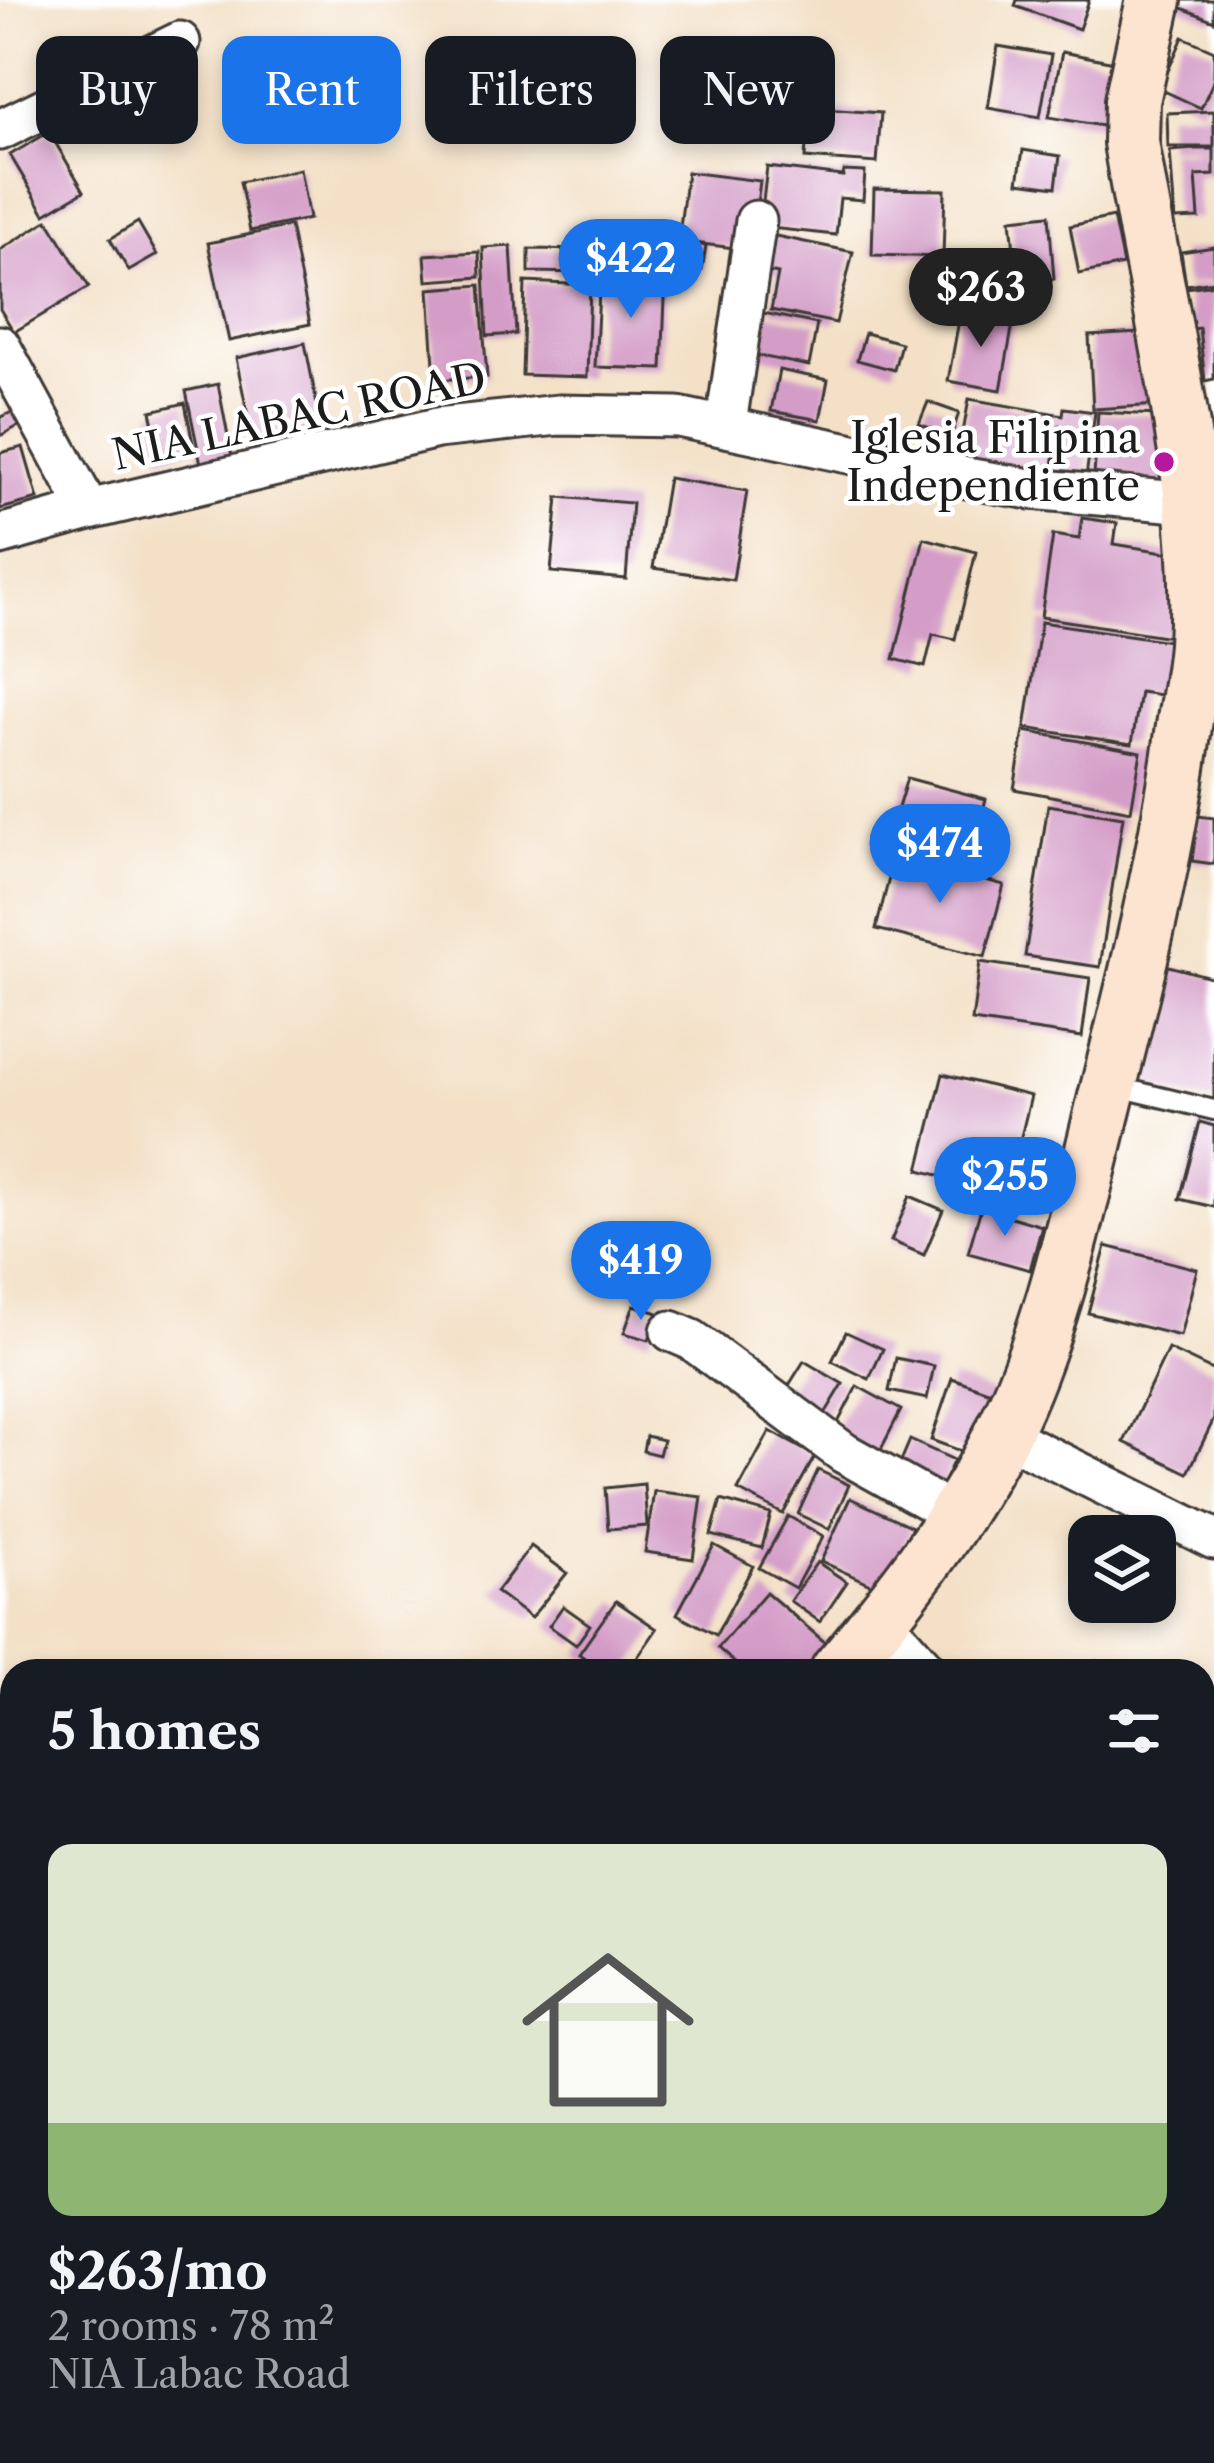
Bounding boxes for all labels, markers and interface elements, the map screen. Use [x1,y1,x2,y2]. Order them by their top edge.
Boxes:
chip: Buy [36,36,198,144]
chip: Rent [222,36,401,144]
chip: Filters [425,36,636,144]
chip: New [660,36,835,144]
pin: $422 [560,219,702,321]
text: $422 [586,234,676,282]
pin: $263 [910,248,1052,350]
text: $263 [936,263,1026,311]
street label: NIA LABAC ROAD [107,351,491,481]
place label: Iglesia Filipina Independiente [847,412,1141,512]
marker: Iglesia Filipina Independiente [1151,449,1177,475]
pin: $474 [869,804,1011,906]
text: $474 [896,819,984,867]
pin: $255 [934,1137,1076,1239]
text: $255 [961,1152,1049,1200]
pin: $419 [570,1221,712,1323]
text: $419 [598,1236,684,1284]
map controls [1068,1515,1176,1623]
button: layers [1068,1515,1176,1623]
icon: filters [1101,1698,1167,1764]
text: 5 homes [48,1700,261,1762]
icon: home [500,1922,716,2138]
text: $263/mo [48,2240,268,2302]
text: 2 rooms · 78 m² [48,2302,335,2350]
text: NIA Labac Road [48,2350,350,2398]

